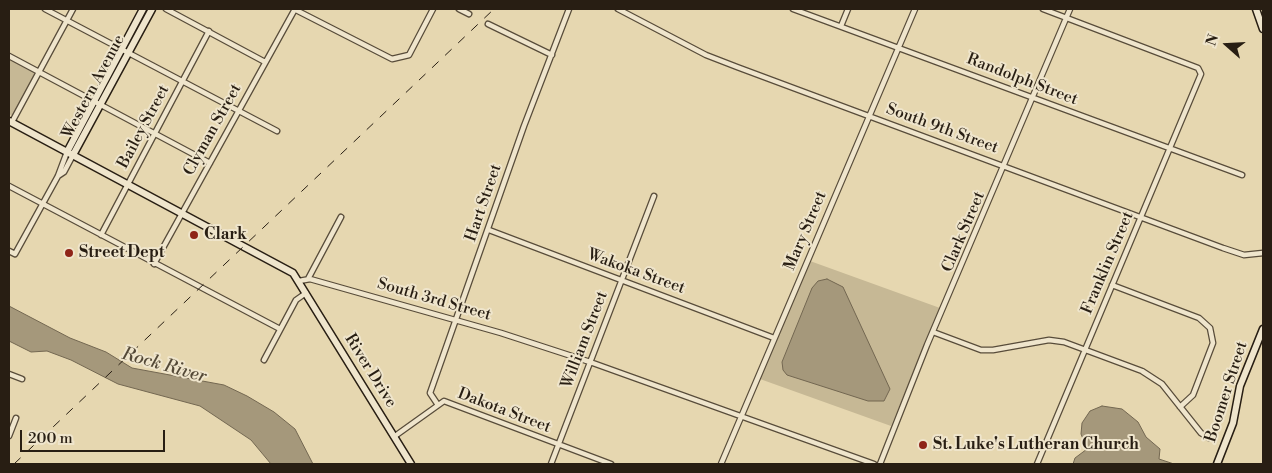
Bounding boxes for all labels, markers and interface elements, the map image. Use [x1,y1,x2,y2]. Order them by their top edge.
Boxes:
north arrow [1202,20,1252,70]
street label: Western Avenue [59,32,129,142]
text: N [1203,32,1223,48]
street label: Randolph Street [964,50,1080,110]
street label: Clyman Street [180,81,246,179]
street label: Bailey Street [114,82,174,172]
street label: South 9th Street [883,100,1001,158]
street label: Hart Street [462,162,506,244]
street label: Mary Street [781,188,831,274]
street label: Clark Street [938,189,990,275]
street label: Franklin Street [1078,209,1138,317]
place label: Clark [204,225,247,245]
marker: Clark [188,229,200,241]
place label: Street Dept [79,243,164,263]
street label: Wakoka Street [585,245,687,299]
marker: Street Dept [63,247,75,259]
street label: South 3rd Street [375,275,493,325]
street label: William Street [558,289,612,391]
street label: River Drive [340,331,400,411]
street label: Boomer Street [1202,339,1252,445]
water label: Rock River [119,344,209,388]
street label: Dakota Street [455,384,553,438]
scale bar [22,420,168,452]
text: 200 m [28,429,73,448]
place label: St. Luke's Lutheran Church [933,435,1139,455]
marker: St. Luke's Lutheran Church [917,439,929,451]

